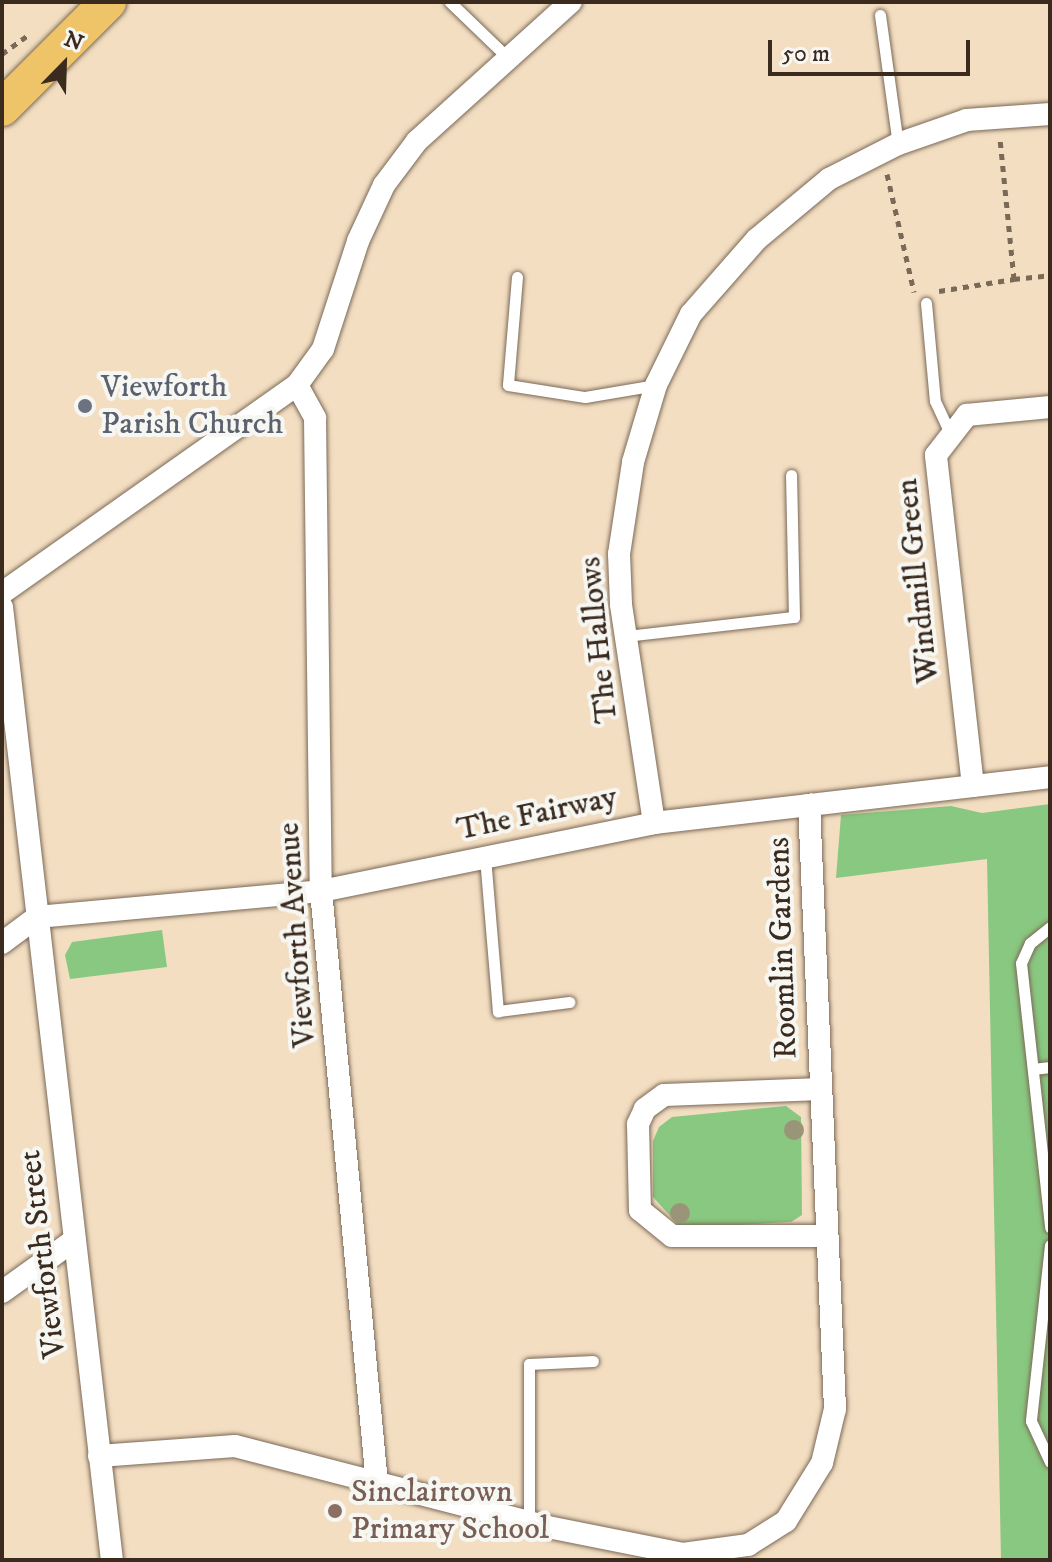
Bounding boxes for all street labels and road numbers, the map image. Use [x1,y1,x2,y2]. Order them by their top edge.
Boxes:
street label: Windmill Green [888,477,948,685]
street label: The Hallows [571,555,627,725]
street label: The Fairway [453,778,621,850]
street label: Viewforth Avenue [270,821,324,1049]
street label: Roomlin Gardens [760,836,806,1060]
street label: Viewforth Street [11,1148,75,1360]

